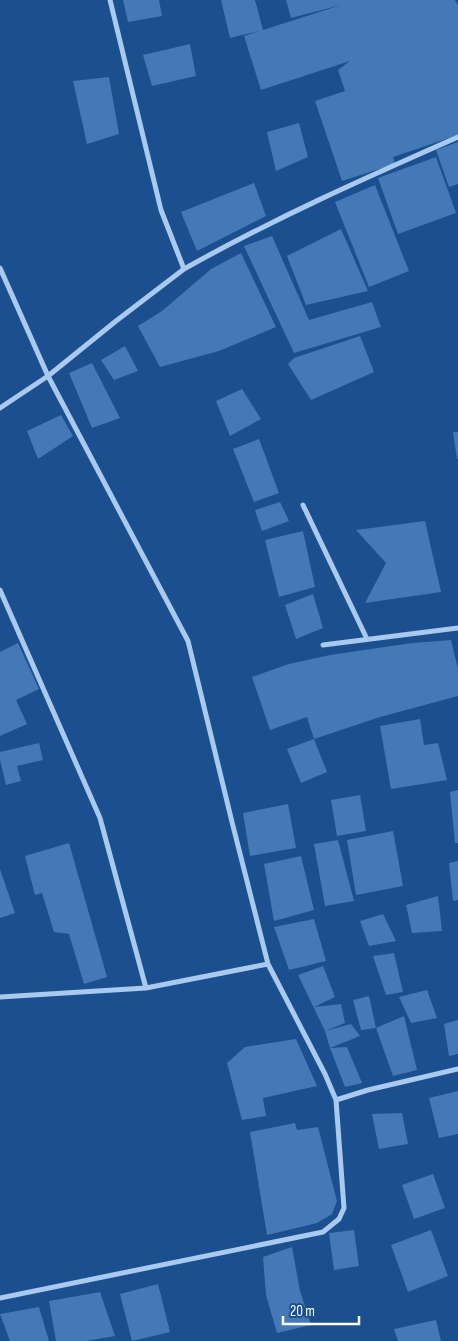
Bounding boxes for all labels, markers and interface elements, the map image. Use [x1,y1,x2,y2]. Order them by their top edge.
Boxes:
scale bar [283,1294,359,1326]
text: 20 m [290,1302,315,1321]

